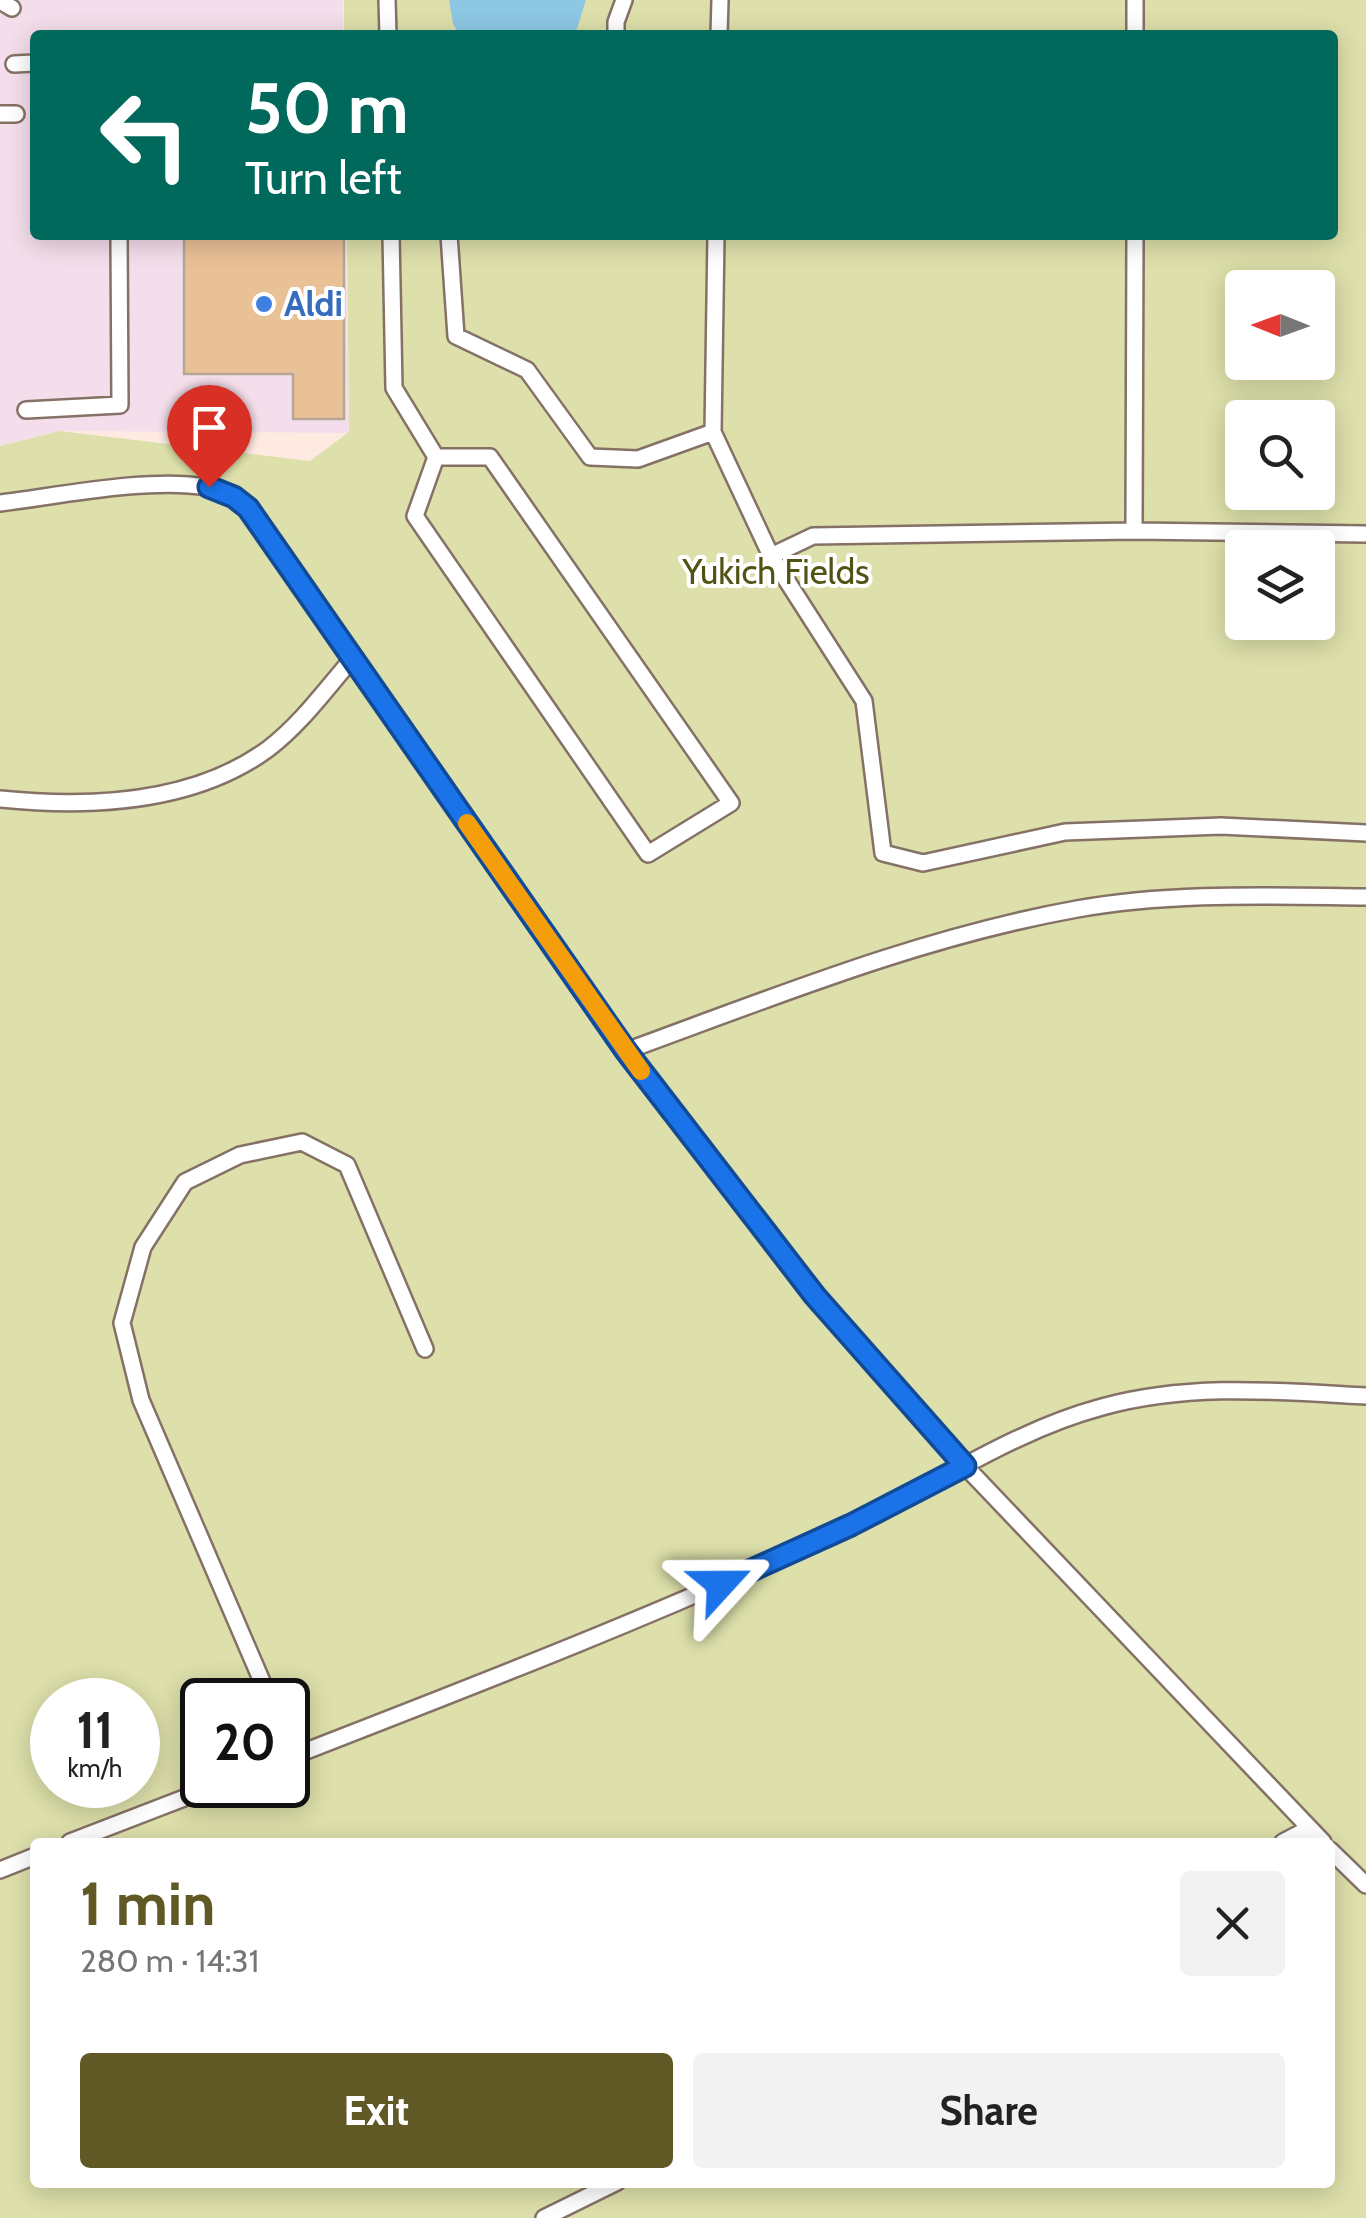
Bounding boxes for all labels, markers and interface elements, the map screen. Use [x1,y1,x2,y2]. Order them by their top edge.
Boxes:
text: 50 m [245,65,409,151]
icon: left [80,70,210,200]
text: Turn left [245,151,402,205]
north arrow [1225,270,1335,380]
map controls [1225,270,1335,640]
place label: Aldi [284,282,343,325]
marker: Aldi [253,293,275,315]
pin [167,385,252,488]
icon: arrive [182,400,237,455]
button: search [1225,400,1335,510]
button: layers [1225,530,1335,640]
park label: Yukich Fields [681,550,870,593]
position arrow [669,1532,773,1636]
speed limit sign: 20 [180,1678,310,1808]
text: 11 [77,1700,113,1761]
text: km/h [68,1753,122,1783]
text: 1 min [80,1867,215,1940]
button: close [1180,1871,1285,1976]
text: 280 m · 14:31 [80,1941,259,1980]
button: Exit [80,2053,673,2168]
button: Share [693,2053,1285,2168]

